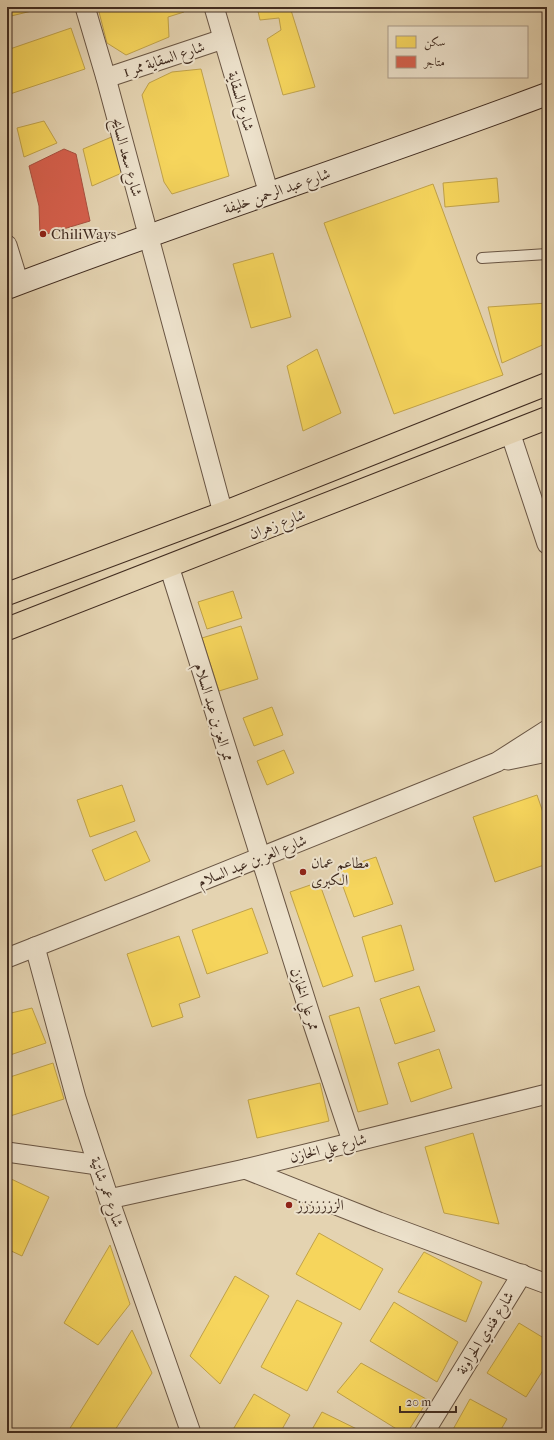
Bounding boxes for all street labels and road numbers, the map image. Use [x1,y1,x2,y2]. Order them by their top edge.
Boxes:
street label: شارع السقاية ممر 1 [121,37,208,85]
street label: شارع السقاية [220,69,258,134]
street label: شارع سعد السايح [103,116,146,200]
street label: شارع عبد الرحمن خليفة [221,164,334,221]
street label: شارع زهران [246,505,309,547]
street label: ممر العز بن عبد السلام [187,661,238,765]
street label: شارع العز بن عبد السلام [195,831,311,895]
street label: ممر علي الخازن [282,965,324,1034]
street label: شارع علي الخازن [287,1130,370,1171]
street label: شارع عمر شاتية [83,1154,127,1231]
street label: شارع فندي الحراونة [452,1288,521,1380]

